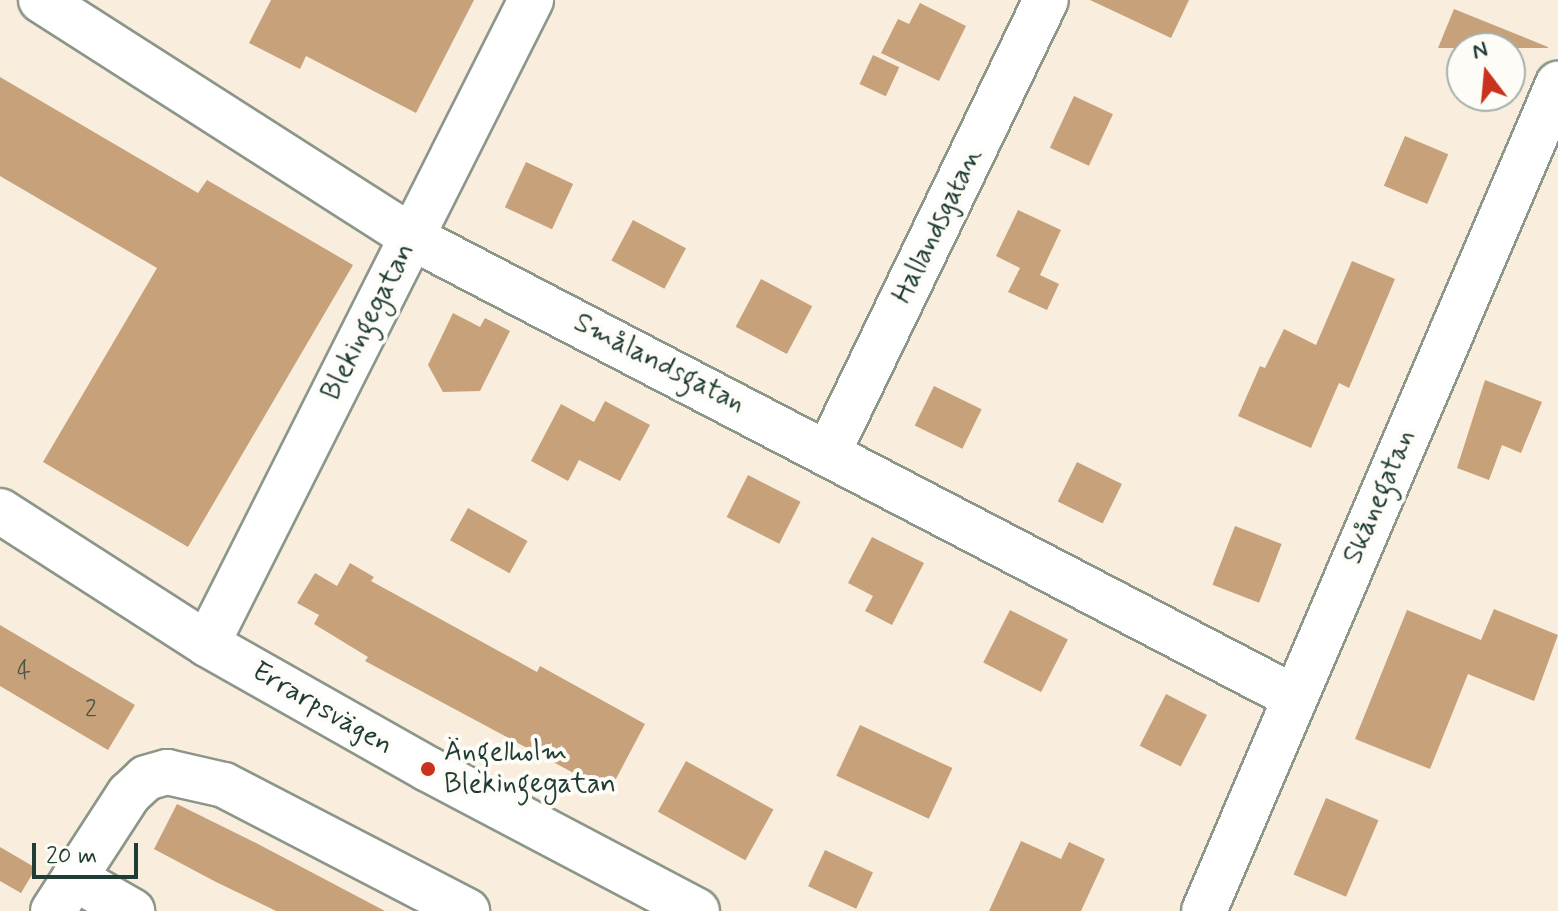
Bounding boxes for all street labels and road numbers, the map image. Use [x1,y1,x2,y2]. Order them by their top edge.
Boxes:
street label: Hallandsgatan [886,143,990,309]
street label: Blekingegatan [315,238,423,406]
street label: Smålandsgatan [568,307,750,421]
street label: Skånegatan [1337,425,1423,569]
street label: Errarpsvägen [245,655,399,763]

